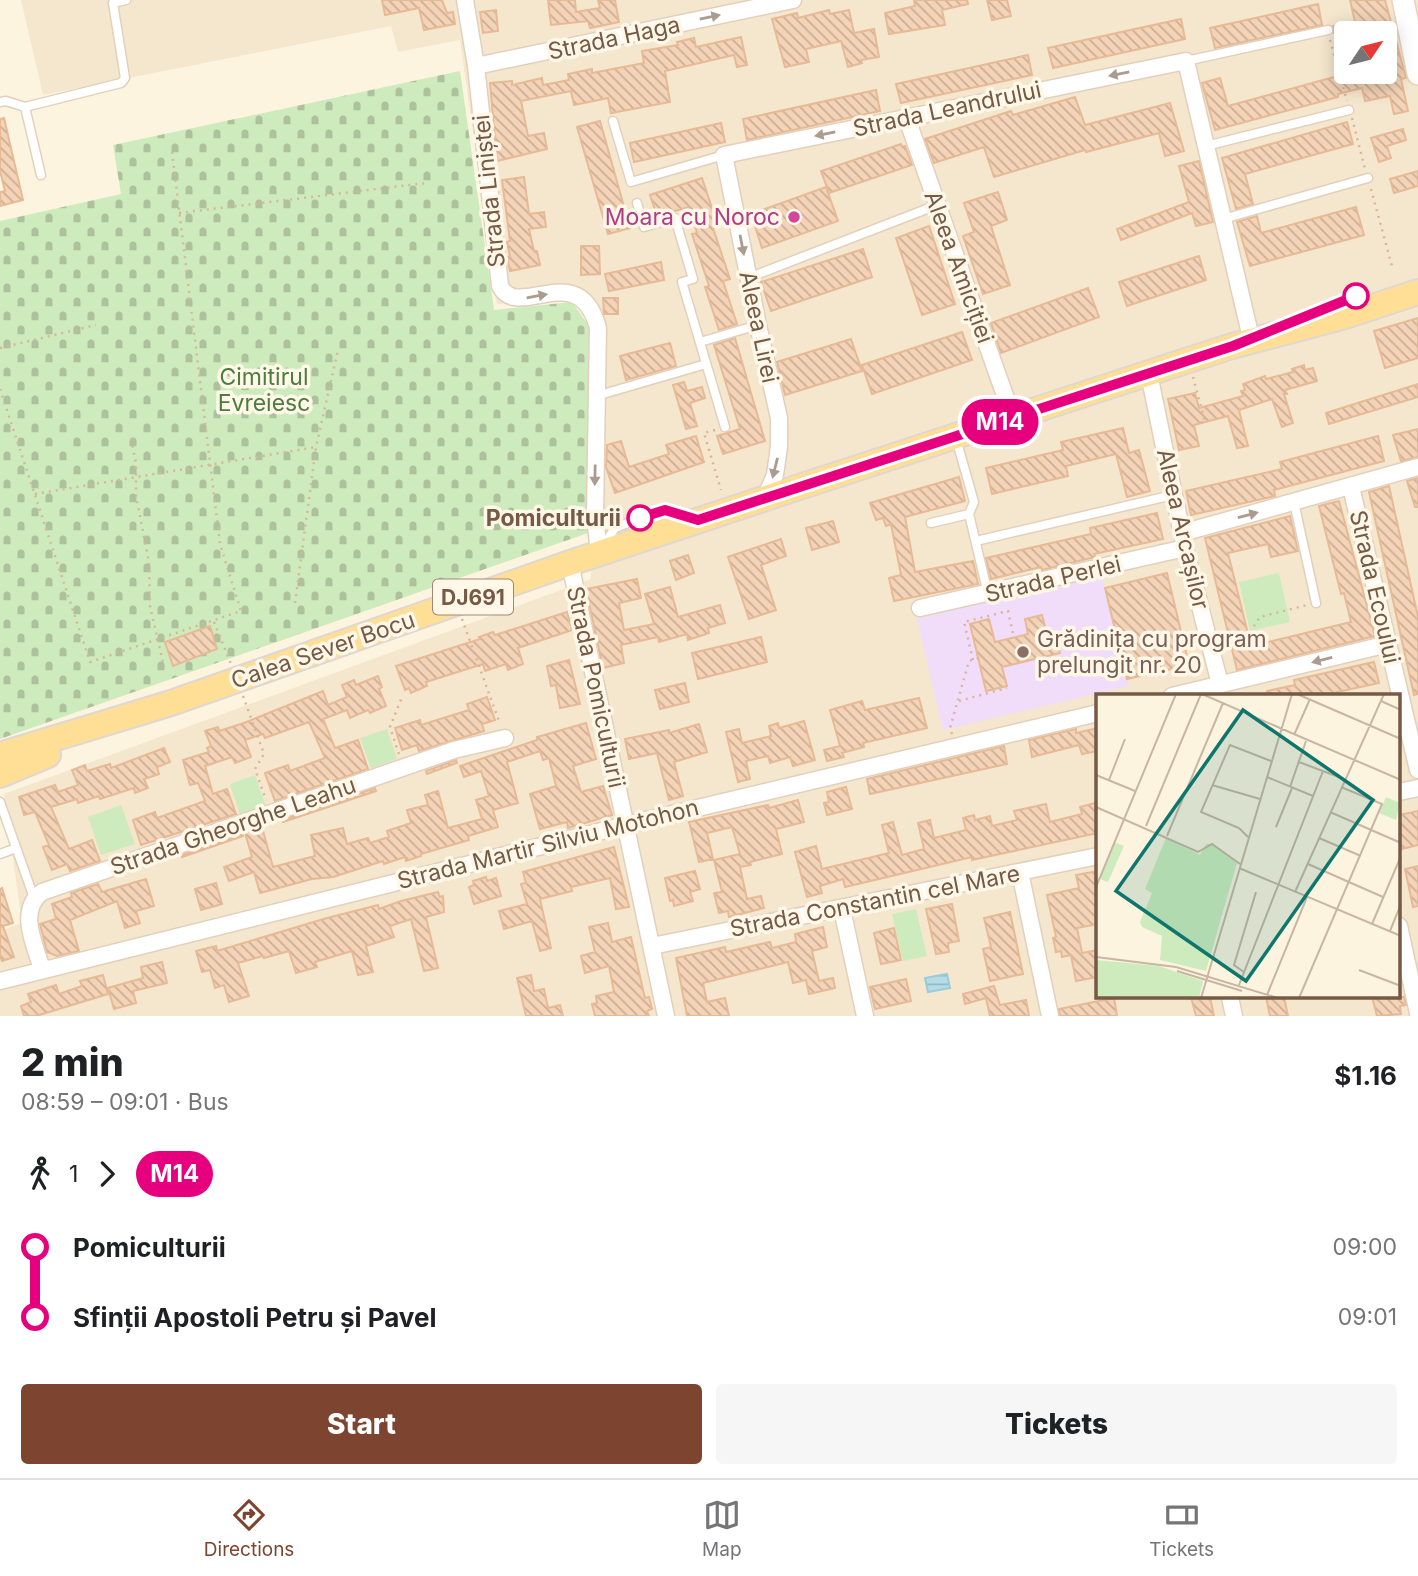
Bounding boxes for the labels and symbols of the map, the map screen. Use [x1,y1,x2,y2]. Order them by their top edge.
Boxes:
street label: Strada Haga [545,10,683,66]
one-way arrow [699,12,721,23]
north arrow [1334,21,1396,84]
one-way arrow [1108,69,1130,80]
street label: Strada Leandrului [850,75,1044,143]
street label: Strada Liniștei [467,113,511,269]
one-way arrow [813,129,835,140]
street label: Aleea Amiciției [918,187,1000,347]
place label: Moara cu Noroc [605,203,780,231]
marker: Moara cu Noroc [786,209,802,225]
one-way arrow [736,235,747,257]
street label: Aleea Lirei [733,268,785,386]
unlabelled marker [1343,283,1369,309]
one-way arrow [526,290,548,301]
park label: Cimitirul Evreiesc [218,363,310,417]
line badge: M14 [960,399,1040,445]
street label: Aleea Arcașilor [1151,446,1215,612]
one-way arrow [769,458,780,480]
one-way arrow [589,464,601,486]
place label: Pomiculturii [486,504,621,532]
marker: Pomiculturii [627,505,653,531]
street label: Strada Ecoului [1344,508,1406,666]
one-way arrow [1237,509,1259,520]
street label: Strada Perlei [982,550,1124,608]
road number: DJ691 [433,580,513,614]
street label: Strada Pomiculturii [561,584,631,790]
street label: Calea Sever Bocu [227,605,419,695]
place label: Grădinița cu program prelungit nr. 20 [1037,625,1267,679]
marker: Grădinița cu program prelungit nr. 20 [1015,644,1031,660]
one-way arrow [1311,655,1333,666]
inset map [1096,694,1400,998]
street label: Strada Gheorghe Leahu [107,771,359,881]
street label: Strada Martir Silviu Motohon [394,793,702,895]
street label: Strada Constantin cel Mare [728,859,1022,943]

